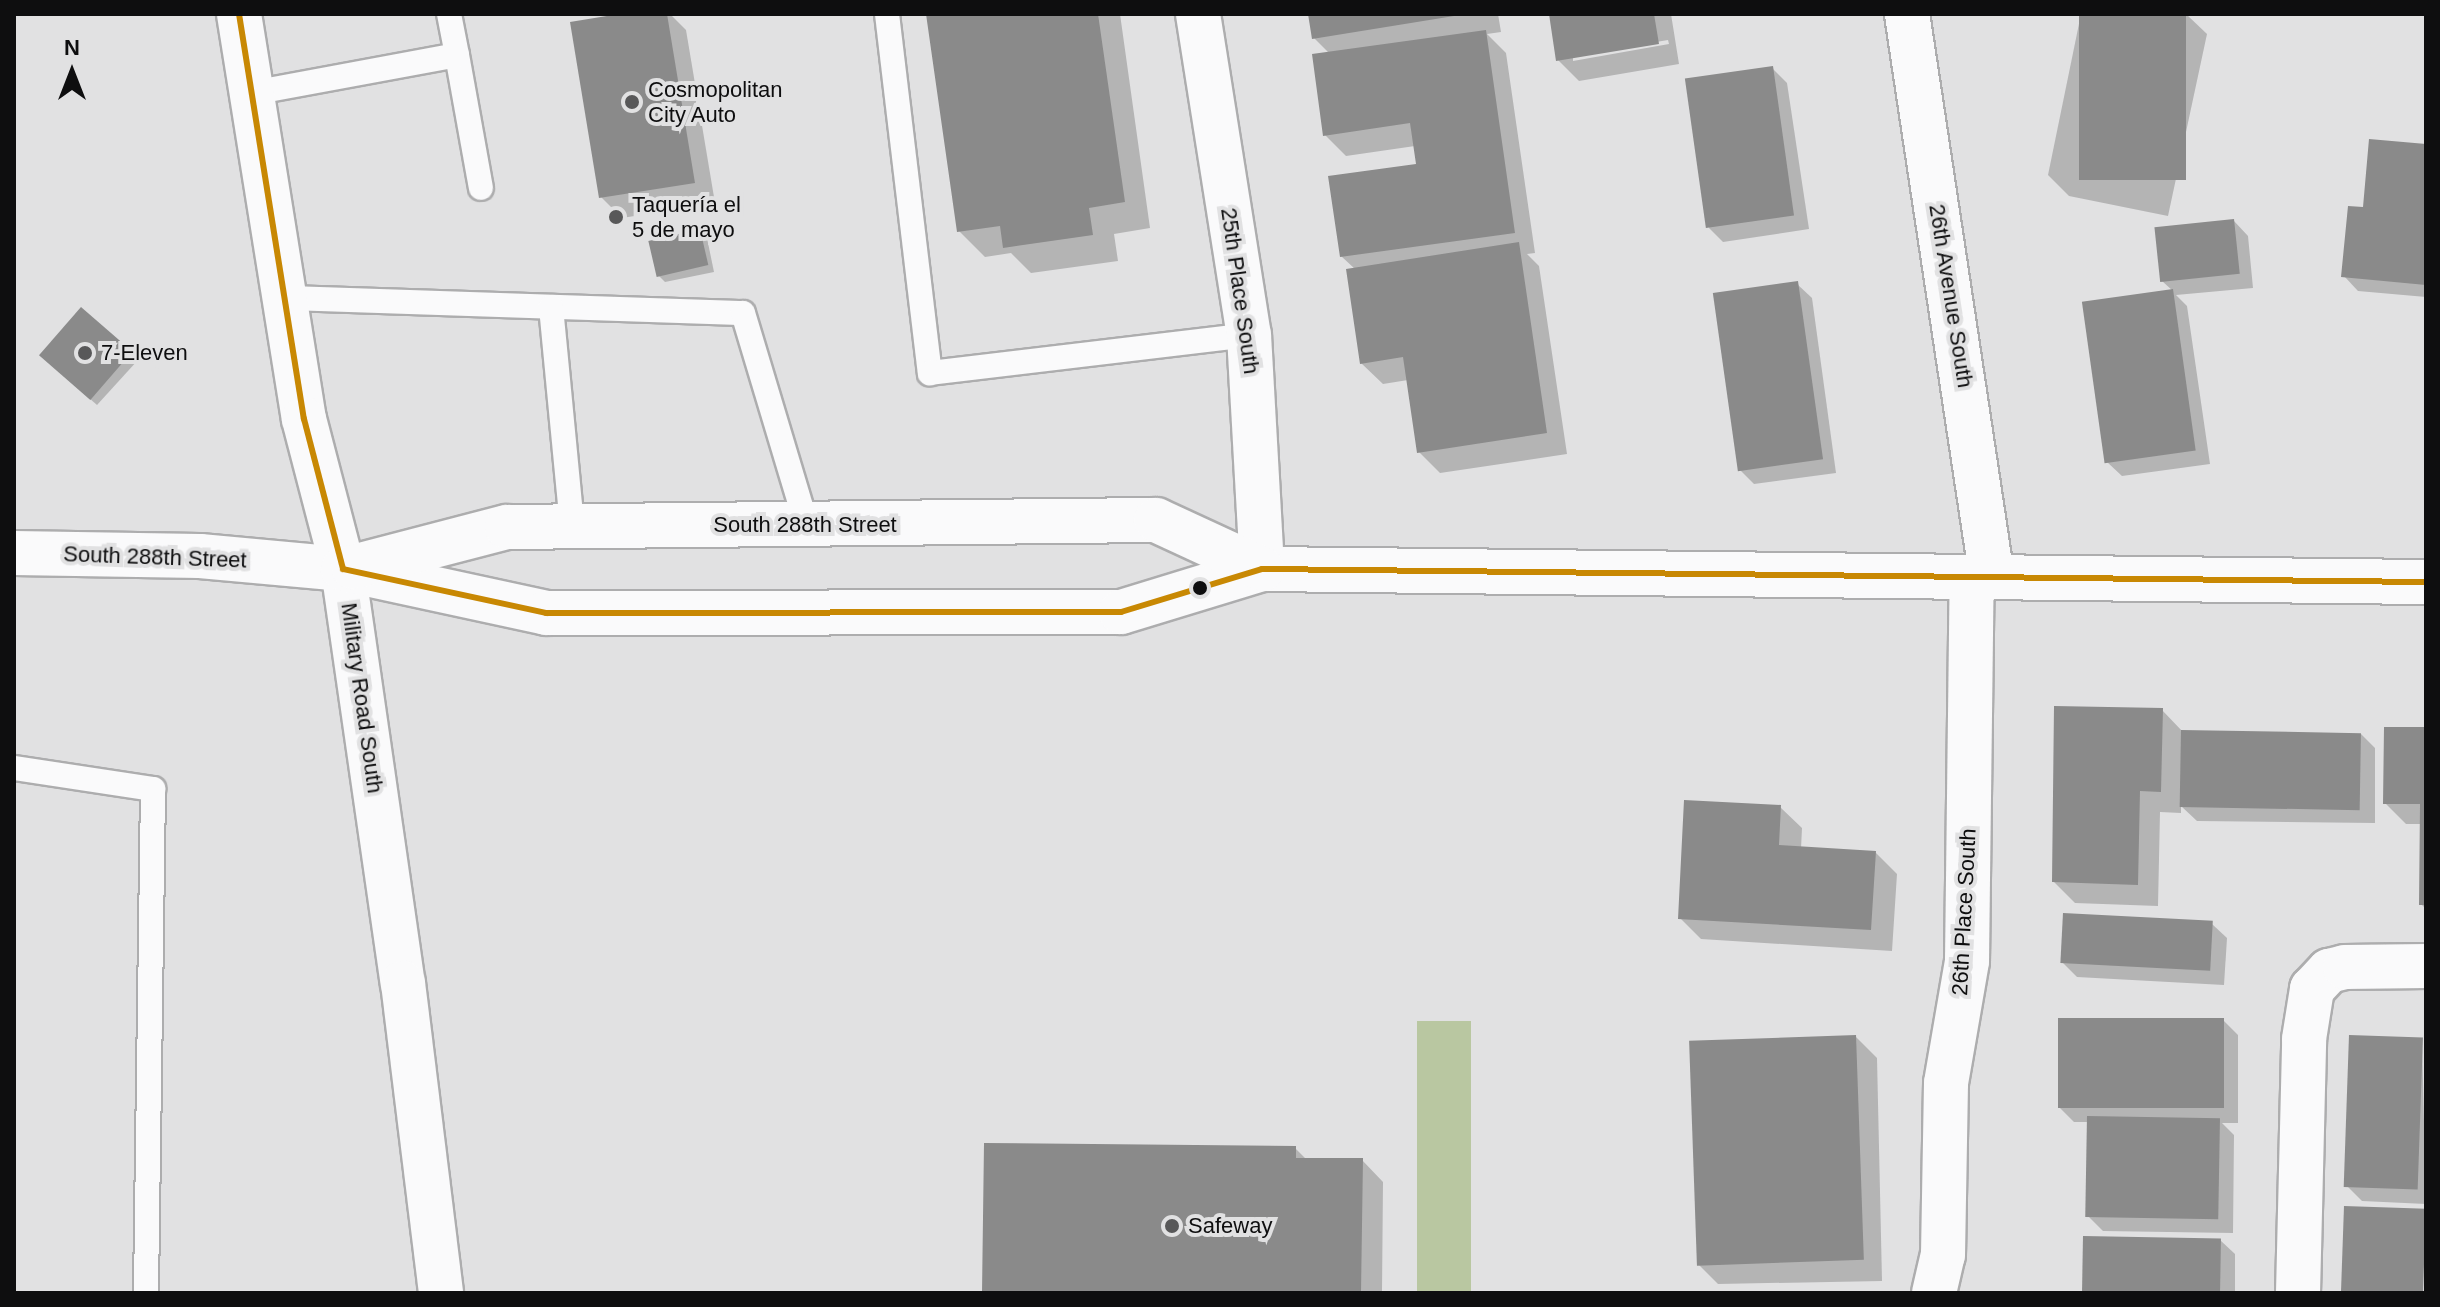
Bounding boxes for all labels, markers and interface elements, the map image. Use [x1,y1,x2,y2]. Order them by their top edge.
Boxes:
north arrow [32,32,112,112]
text: N [64,35,80,60]
place label: Cosmopolitan City Auto [648,76,783,128]
marker: Cosmopolitan City Auto [623,93,641,111]
place label: Taquería el 5 de mayo [632,191,741,242]
street label: 26th Avenue South [1923,202,1979,390]
street label: 25th Place South [1215,206,1265,376]
marker: Taquería el 5 de mayo [607,208,625,226]
place label: 7-Eleven [101,340,188,366]
marker: 7-Eleven [76,344,94,362]
street label: South 288th Street [713,512,897,538]
street label: South 288th Street [63,541,247,573]
unlabelled marker [1192,580,1208,596]
street label: Military Road South [336,601,388,795]
street label: 26th Place South [1946,828,1982,996]
place label: Safeway [1188,1213,1272,1239]
marker: Safeway [1163,1217,1181,1235]

